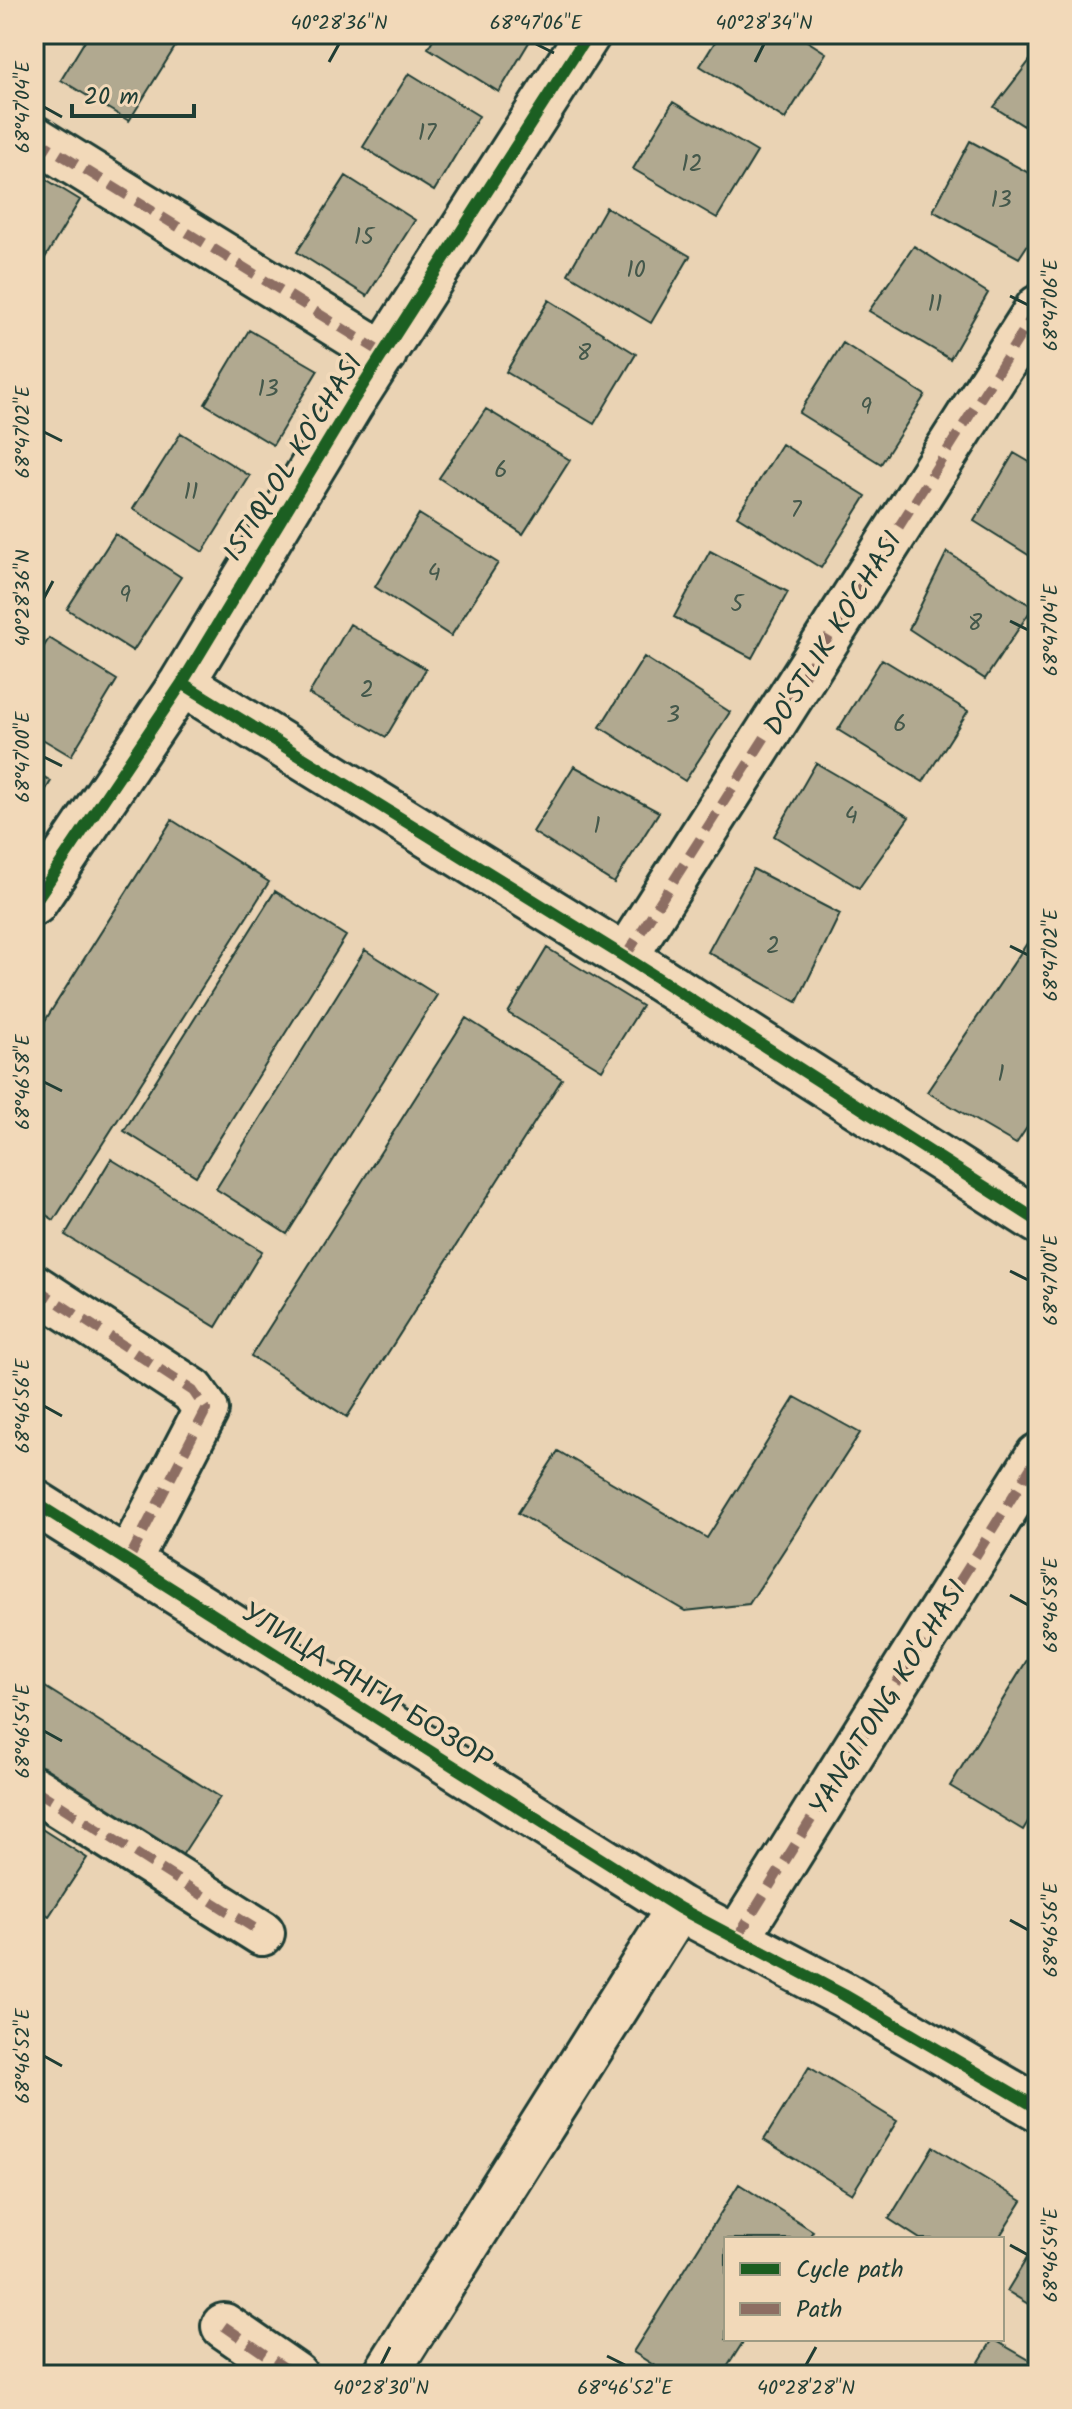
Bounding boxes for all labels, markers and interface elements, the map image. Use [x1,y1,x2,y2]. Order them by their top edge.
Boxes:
text: 40°28'36"N [290,8,388,40]
text: 68°47'06"E [490,8,584,40]
text: 40°28'34"N [716,8,812,40]
text: 68°47'04"E [8,59,40,153]
scale bar [72,68,194,118]
text: 20 m [84,78,139,117]
house number: 17 [418,114,437,153]
house number: 12 [681,145,703,184]
house number: 13 [990,181,1012,220]
house number: 15 [354,218,376,257]
house number: 10 [626,251,646,290]
text: 68°47'06"E [1036,257,1068,351]
house number: 11 [927,285,943,324]
house number: 8 [577,334,592,373]
street label: ISTIQLOL KO'CHASI [212,345,376,571]
house number: 13 [257,370,279,409]
text: 68°47'02"E [8,384,40,479]
house number: 9 [860,388,872,427]
house number: 6 [494,451,508,490]
house number: 11 [183,473,199,512]
house number: 7 [790,491,802,530]
street label: DO'STLIK KO'CHASI [753,523,915,746]
text: 40°28'36"N [8,549,40,647]
house number: 4 [427,554,441,593]
house number: 9 [119,576,131,615]
text: 68°47'04"E [1036,582,1068,676]
house number: 5 [731,585,746,624]
house number: 8 [968,604,983,643]
house number: 2 [360,671,374,710]
house number: 3 [666,696,680,735]
house number: 6 [893,705,907,744]
text: 68°47'00"E [8,710,40,803]
house number: 4 [844,797,858,836]
house number: 1 [593,807,601,846]
text: 68°47'02"E [1036,907,1068,1002]
house number: 2 [766,927,780,966]
text: 68°46'58"E [8,1033,40,1130]
house number: 1 [997,1055,1005,1094]
text: 68°47'00"E [1036,1233,1068,1326]
text: 68°46'56"E [8,1357,40,1454]
text: 68°46'58"E [1036,1556,1068,1653]
street label: YANGITONG KO'CHASI [798,1571,980,1825]
street label: УЛИЦА ЯНГИ БОЗОР [233,1591,502,1783]
text: 68°46'54"E [8,1682,40,1779]
text: 68°46'56"E [1036,1881,1068,1978]
text: 68°46'52"E [8,2007,40,2104]
text: 68°46'54"E [1036,2206,1068,2303]
legend [724,2237,1004,2341]
text: Cycle path [796,2251,904,2290]
text: Path [796,2291,842,2330]
text: 40°28'30"N [333,2373,429,2405]
text: 68°46'52"E [577,2373,674,2405]
text: 40°28'28"N [757,2373,855,2405]

